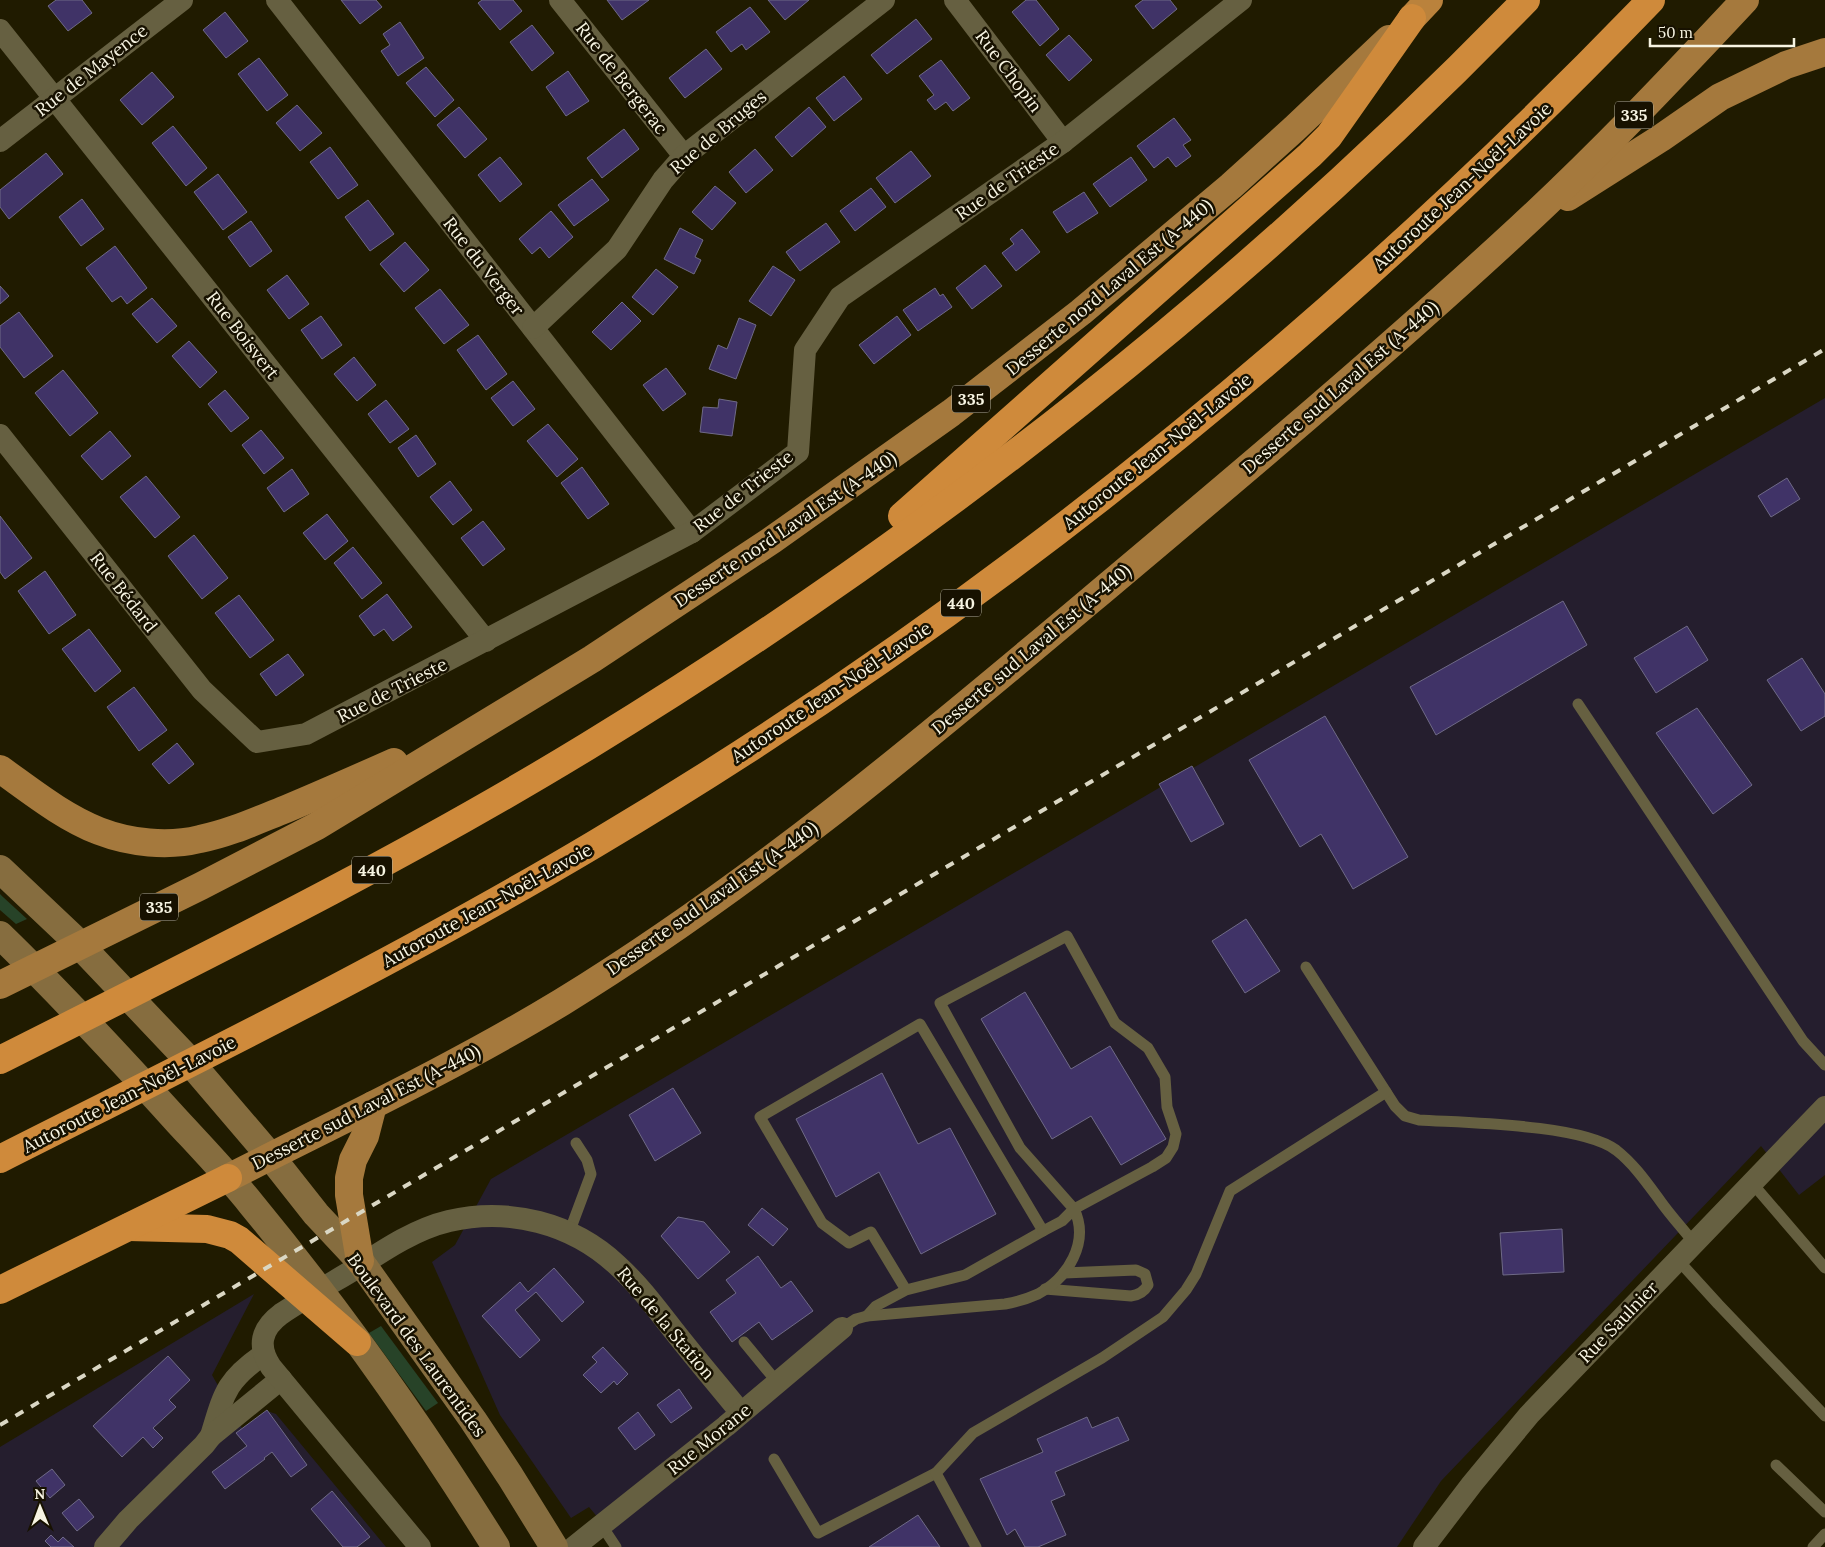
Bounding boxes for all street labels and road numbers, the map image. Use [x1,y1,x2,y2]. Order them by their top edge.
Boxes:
street label: Rue de Bergerac [571,17,673,139]
street label: Rue de Mayence [30,19,152,121]
street label: Rue Chopin [971,25,1047,117]
street label: Rue de Bruges [665,85,771,179]
street label: Autoroute Jean-Noël-Lavoie [1367,97,1556,276]
road number: 335 [1615,102,1653,128]
street label: Rue de Trieste [951,137,1063,225]
street label: Desserte nord Laval Est (A-440) [1001,194,1217,380]
street label: Rue du Verger [438,212,530,320]
street label: Rue Boisvert [202,286,284,384]
street label: Desserte sud Laval Est (A-440) [1237,295,1443,479]
street label: Autoroute Jean-Noël-Lavoie [1057,368,1256,535]
road number: 335 [952,386,990,412]
street label: Rue de Trieste [688,445,798,537]
street label: Desserte nord Laval Est (A-440) [669,446,901,612]
street label: Rue Bédard [85,547,163,637]
street label: Desserte sud Laval Est (A-440) [927,559,1135,739]
road number: 440 [941,590,981,616]
street label: Autoroute Jean-Noël-Lavoie [726,616,936,768]
street label: Rue de Trieste [333,652,451,728]
street label: Desserte sud Laval Est (A-440) [602,816,822,980]
street label: Autoroute Jean-Noël-Lavoie [377,838,596,973]
road number: 440 [352,856,392,884]
road number: 335 [140,894,178,920]
street label: Autoroute Jean-Noël-Lavoie [18,1030,240,1158]
street label: Desserte sud Laval Est (A-440) [248,1039,484,1175]
street label: Boulevard des Laurentides [343,1249,491,1441]
street label: Rue de la Station [612,1262,720,1384]
street label: Rue Saulnier [1573,1276,1663,1368]
street label: Rue Morane [662,1398,756,1480]

